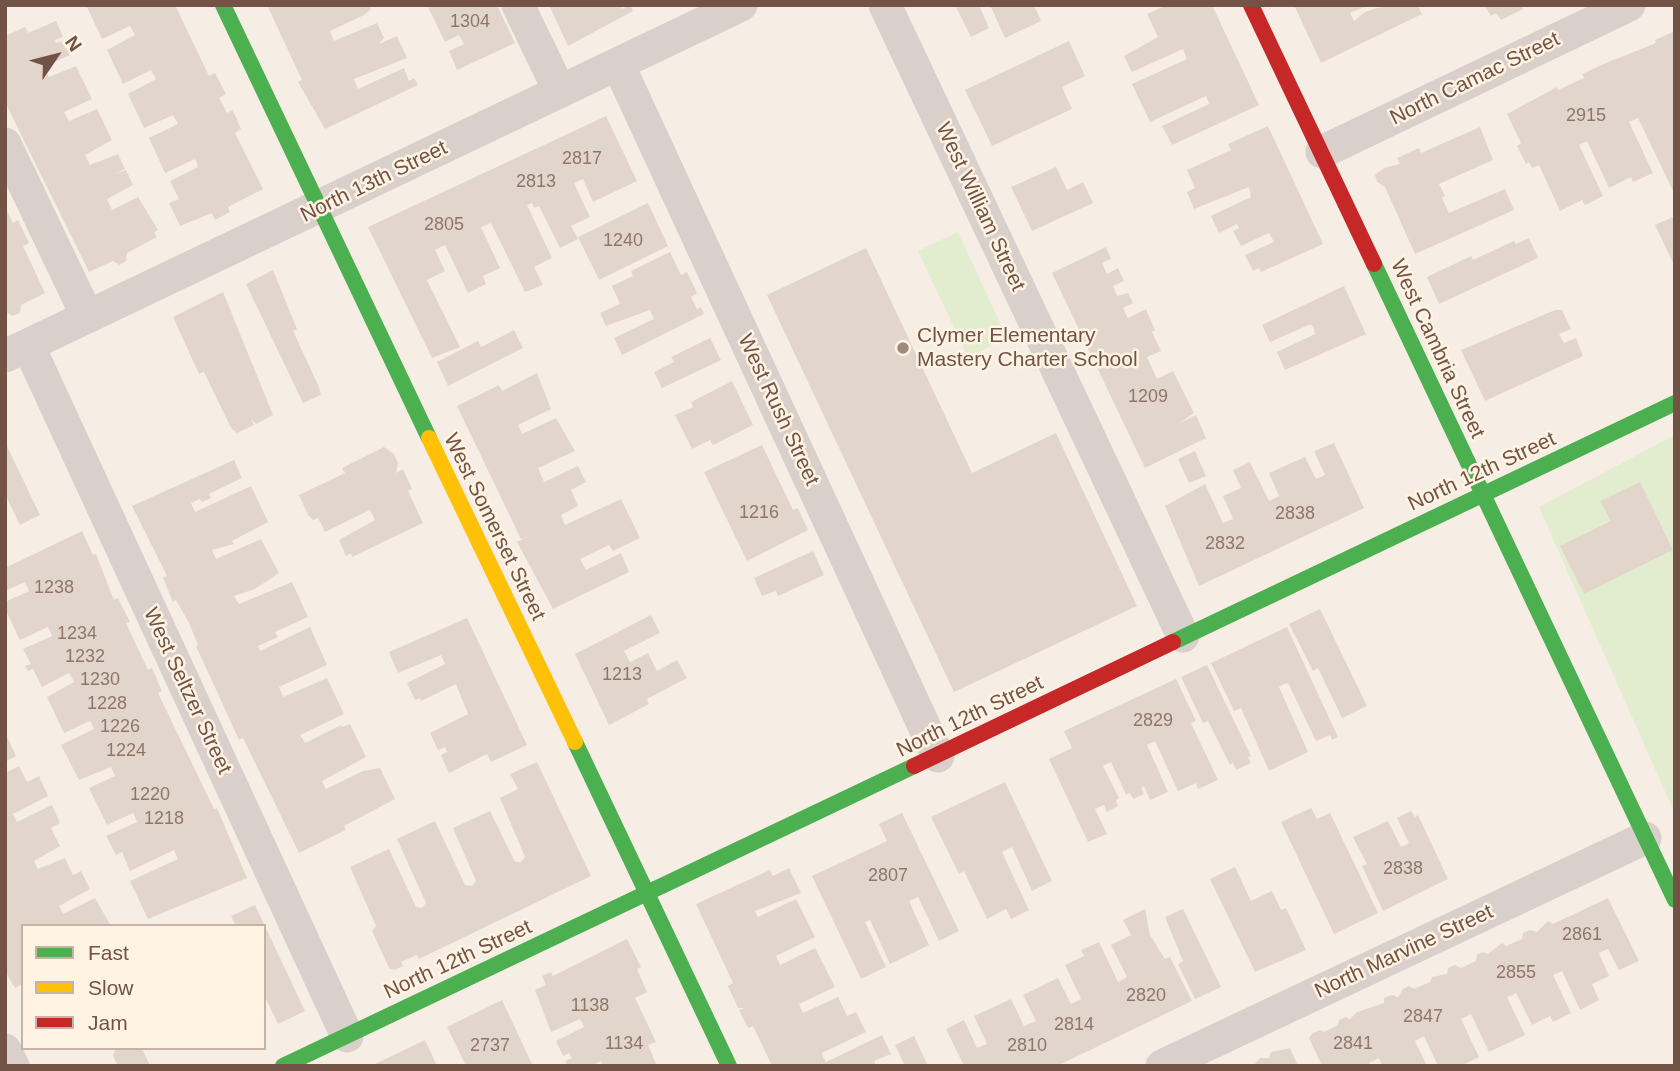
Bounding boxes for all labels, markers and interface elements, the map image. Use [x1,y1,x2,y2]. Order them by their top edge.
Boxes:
house number: 1304 [450,11,490,33]
north arrow [21,21,91,91]
street label: North Camac Street [1386,27,1564,131]
text: N [61,32,86,55]
house number: 2915 [1566,105,1606,127]
street label: West William Street [930,119,1030,295]
street label: North 13th Street [297,136,451,228]
house number: 2817 [562,148,602,170]
house number: 2813 [516,171,556,193]
house number: 2805 [424,214,464,236]
house number: 1240 [603,230,643,252]
street label: West Cambria Street [1384,256,1490,442]
place label: Clymer Elementary Mastery Charter School [917,323,1138,373]
street label: West Rush Street [732,330,824,490]
marker: Clymer Elementary Mastery Charter School [895,340,911,356]
house number: 1209 [1128,386,1168,408]
street label: North 12th Street [1404,427,1560,517]
street label: West Somerset Street [438,429,550,625]
house number: 1216 [739,502,779,524]
house number: 2838 [1275,503,1315,525]
house number: 2832 [1205,533,1245,555]
house number: 1238 [34,577,74,599]
street label: West Seltzer Street [137,604,237,778]
house number: 1234 [57,623,97,645]
house number: 1232 [65,646,105,668]
house number: 1213 [602,664,642,686]
house number: 1230 [80,669,120,691]
street label: North 12th Street [893,671,1047,763]
house number: 1228 [87,693,127,715]
house number: 2829 [1133,710,1173,732]
house number: 1226 [100,716,140,738]
house number: 1224 [106,740,146,762]
house number: 1220 [130,784,170,806]
house number: 1218 [144,808,184,830]
house number: 2838 [1383,858,1423,880]
house number: 2807 [868,865,908,887]
street label: North Marvine Street [1311,900,1497,1004]
street label: North 12th Street [380,915,536,1005]
legend [21,924,266,1050]
house number: 2861 [1562,924,1602,946]
text: Fast [88,941,129,964]
house number: 2855 [1496,962,1536,984]
text: Slow [88,976,134,999]
house number: 2820 [1126,985,1166,1007]
house number: 1138 [571,995,609,1017]
house number: 2847 [1403,1006,1443,1028]
text: Jam [88,1011,128,1034]
house number: 2814 [1054,1014,1094,1036]
house number: 1134 [605,1033,643,1055]
house number: 2841 [1333,1033,1373,1055]
house number: 2737 [470,1035,510,1057]
house number: 2810 [1007,1035,1047,1057]

